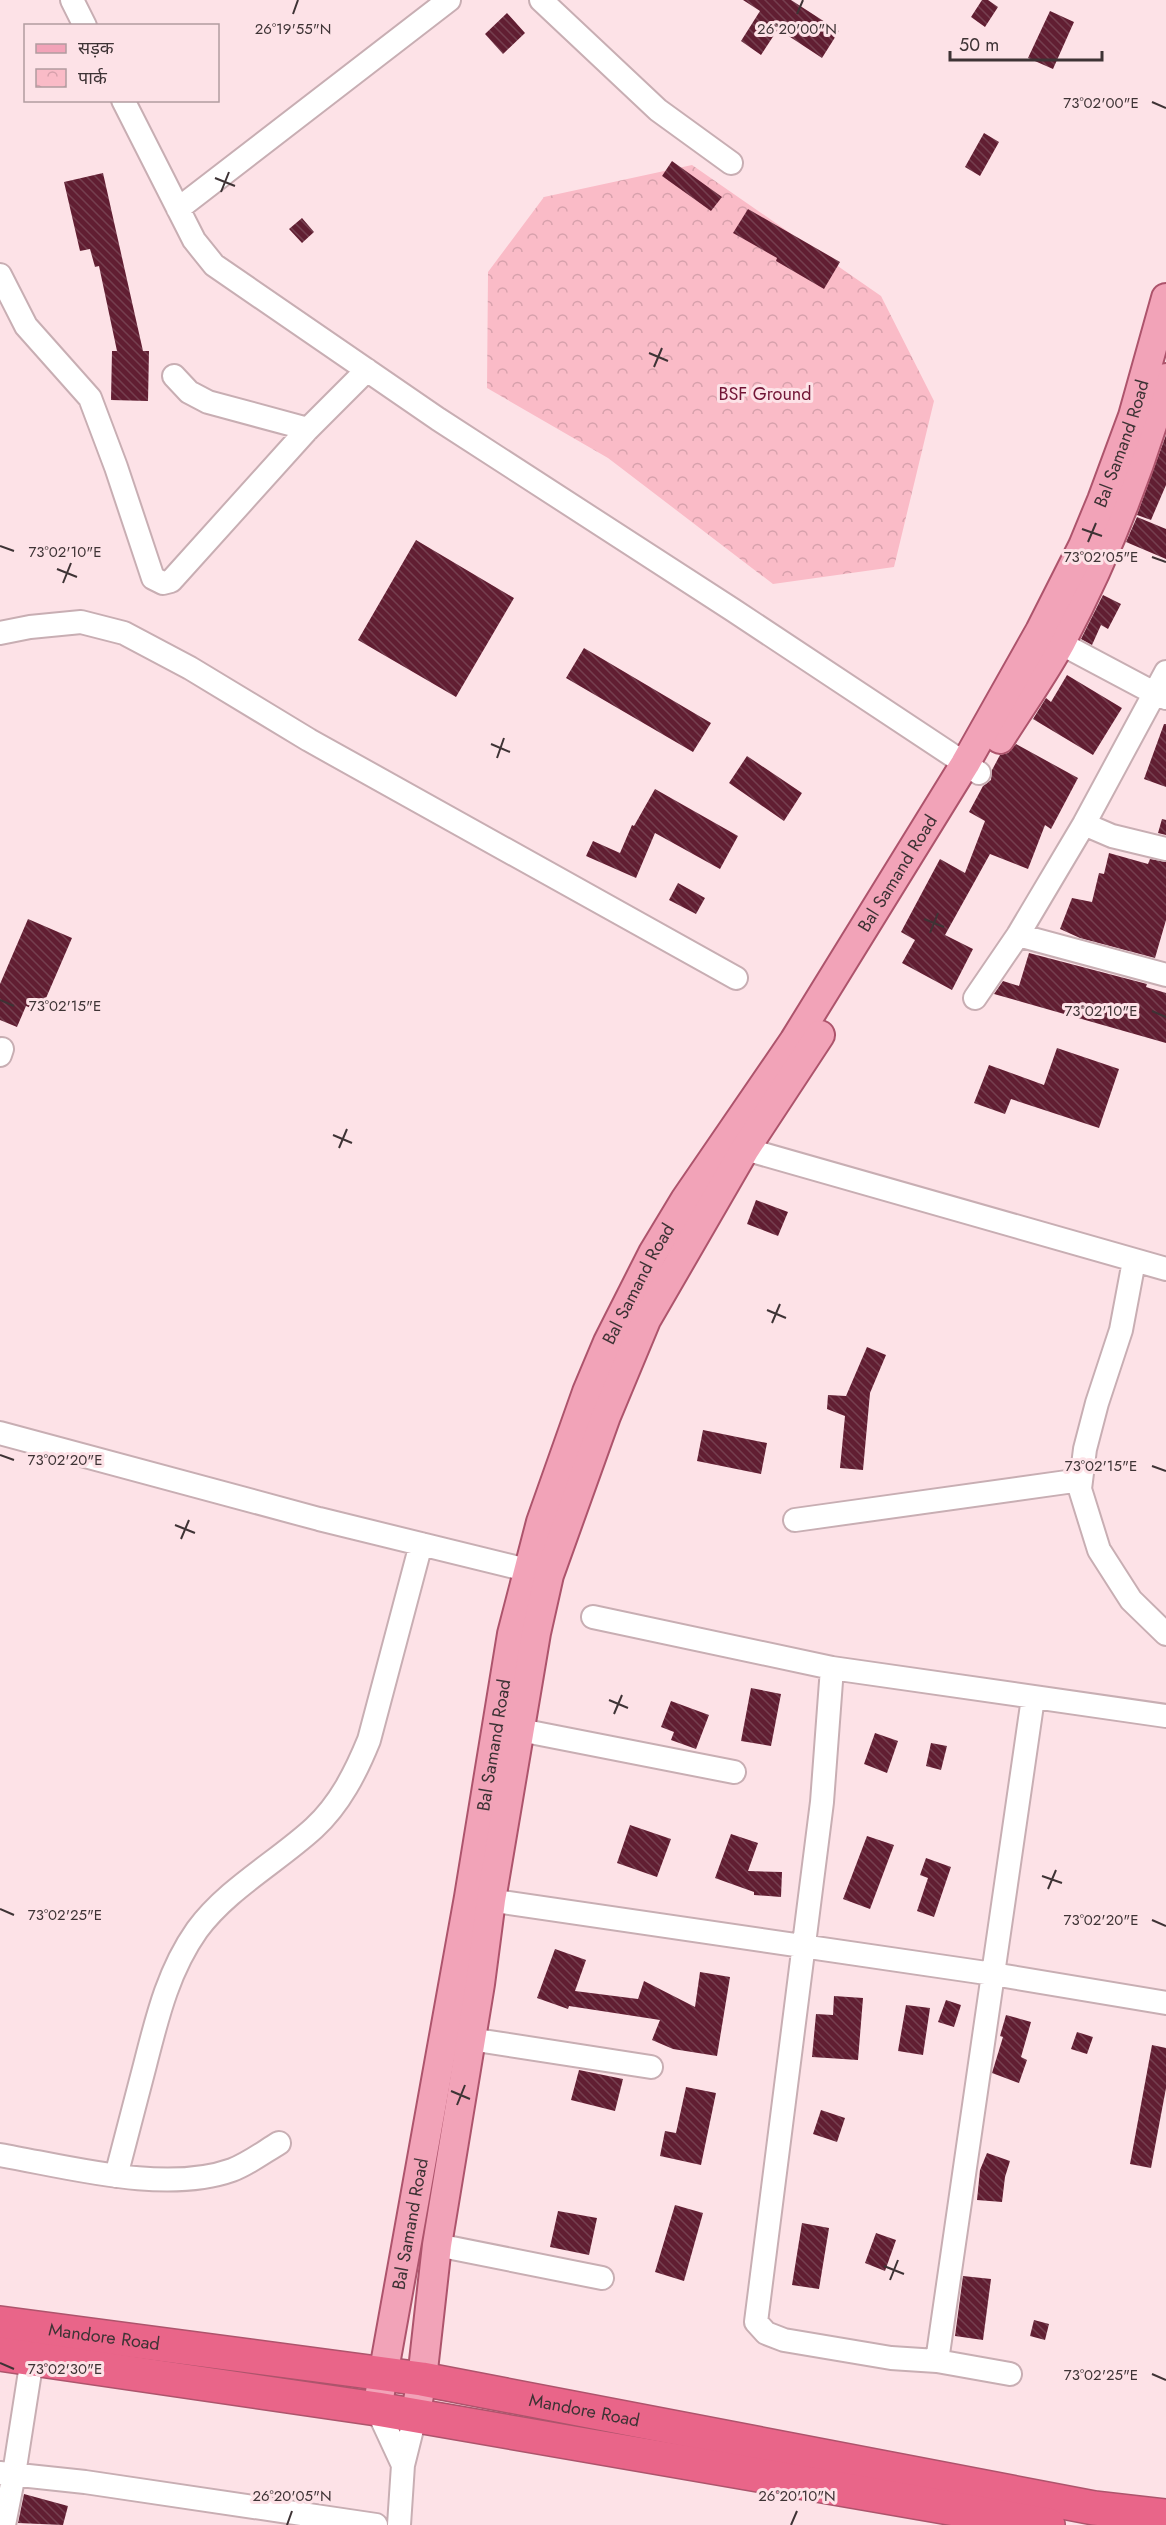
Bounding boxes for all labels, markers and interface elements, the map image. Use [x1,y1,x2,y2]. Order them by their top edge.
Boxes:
text: 26°19'55"N [255,18,331,40]
text: 26°20'00"N [757,18,837,40]
legend [24,24,219,102]
scale bar [950,24,1102,62]
text: 50 m [959,32,999,58]
text: सड़क [78,35,115,61]
text: पार्क [78,65,108,91]
text: 73°02'00"E [1063,92,1139,114]
street label: Bal Samand Road [1087,377,1155,511]
park label: BSF Ground [718,381,812,407]
text: 73°02'10"E [28,541,102,563]
text: 73°02'05"E [1064,546,1138,568]
street label: Bal Samand Road [851,810,944,937]
text: 73°02'15"E [29,995,101,1017]
text: 73°02'10"E [1064,1000,1138,1022]
street label: Bal Samand Road [596,1218,681,1349]
text: 73°02'20"E [28,1449,102,1471]
text: 73°02'15"E [1065,1455,1137,1477]
street label: Bal Samand Road [470,1677,517,1813]
text: 73°02'25"E [28,1904,102,1926]
text: 73°02'20"E [1064,1909,1138,1931]
street label: Bal Samand Road [386,2156,435,2292]
street label: Mandore Road [47,2317,161,2357]
text: 73°02'30"E [28,2358,102,2380]
text: 73°02'25"E [1064,2364,1138,2386]
street label: Mandore Road [527,2387,642,2434]
text: 26°20'05"N [252,2485,332,2507]
text: 26°20'10"N [758,2485,836,2507]

